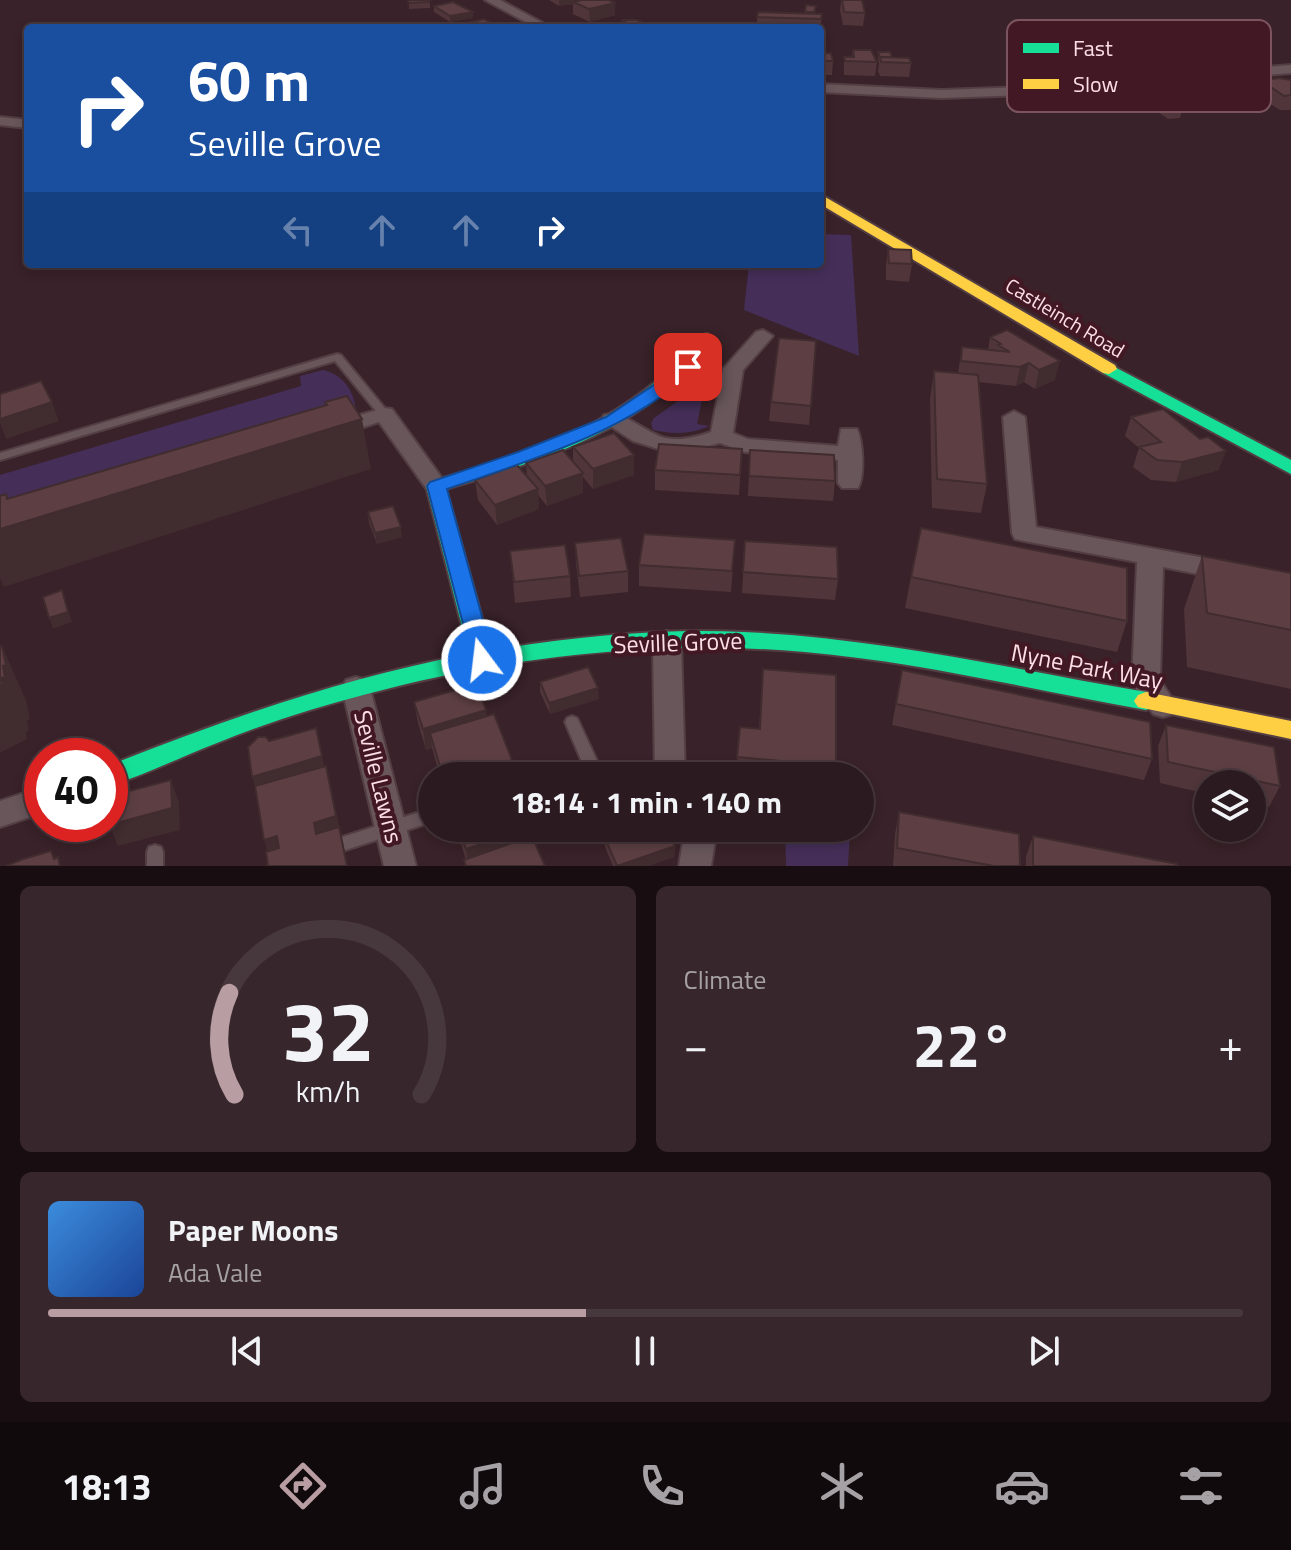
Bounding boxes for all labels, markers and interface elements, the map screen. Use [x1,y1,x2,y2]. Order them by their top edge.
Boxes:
legend [1007,20,1271,112]
text: Fast [1073,31,1113,65]
text: 60 m [188,38,310,123]
icon: right [56,56,160,160]
text: Slow [1073,67,1119,101]
text: Seville Grove [188,115,381,170]
icon: left [276,208,320,252]
icon: ahead [360,208,404,252]
icon: ahead [444,208,488,252]
icon: right [528,208,572,252]
street label: Castleinch Road [1000,270,1131,365]
pin [654,333,722,401]
icon: arrive [666,345,710,389]
position arrow [440,618,524,702]
street label: Seville Grove [613,622,743,662]
street label: Nyne Park Way [1008,634,1166,698]
street label: Seville Lawns [345,706,413,847]
speed limit sign: 40 [24,738,128,842]
map controls [1194,770,1266,842]
button: layers [1194,770,1266,842]
text: 18:14 · 1 min · 140 m [510,779,782,825]
text: Climate [684,960,766,999]
text: 32 [281,967,374,1093]
text: 22° [913,999,1014,1090]
text: − [684,1011,708,1078]
text: + [1218,1011,1243,1078]
text: km/h [295,1070,360,1113]
text: Paper Moons [168,1207,338,1253]
text: Ada Vale [168,1253,262,1292]
icon: previous [225,1329,269,1373]
icon: pause [623,1329,667,1373]
icon: next [1022,1329,1066,1373]
icon: directions [275,1458,331,1514]
icon: music [455,1458,511,1514]
icon: phone [634,1458,690,1514]
icon: climate [814,1458,870,1514]
icon: car [994,1458,1050,1514]
icon: filters [1173,1458,1229,1514]
text: 18:13 [62,1459,152,1514]

